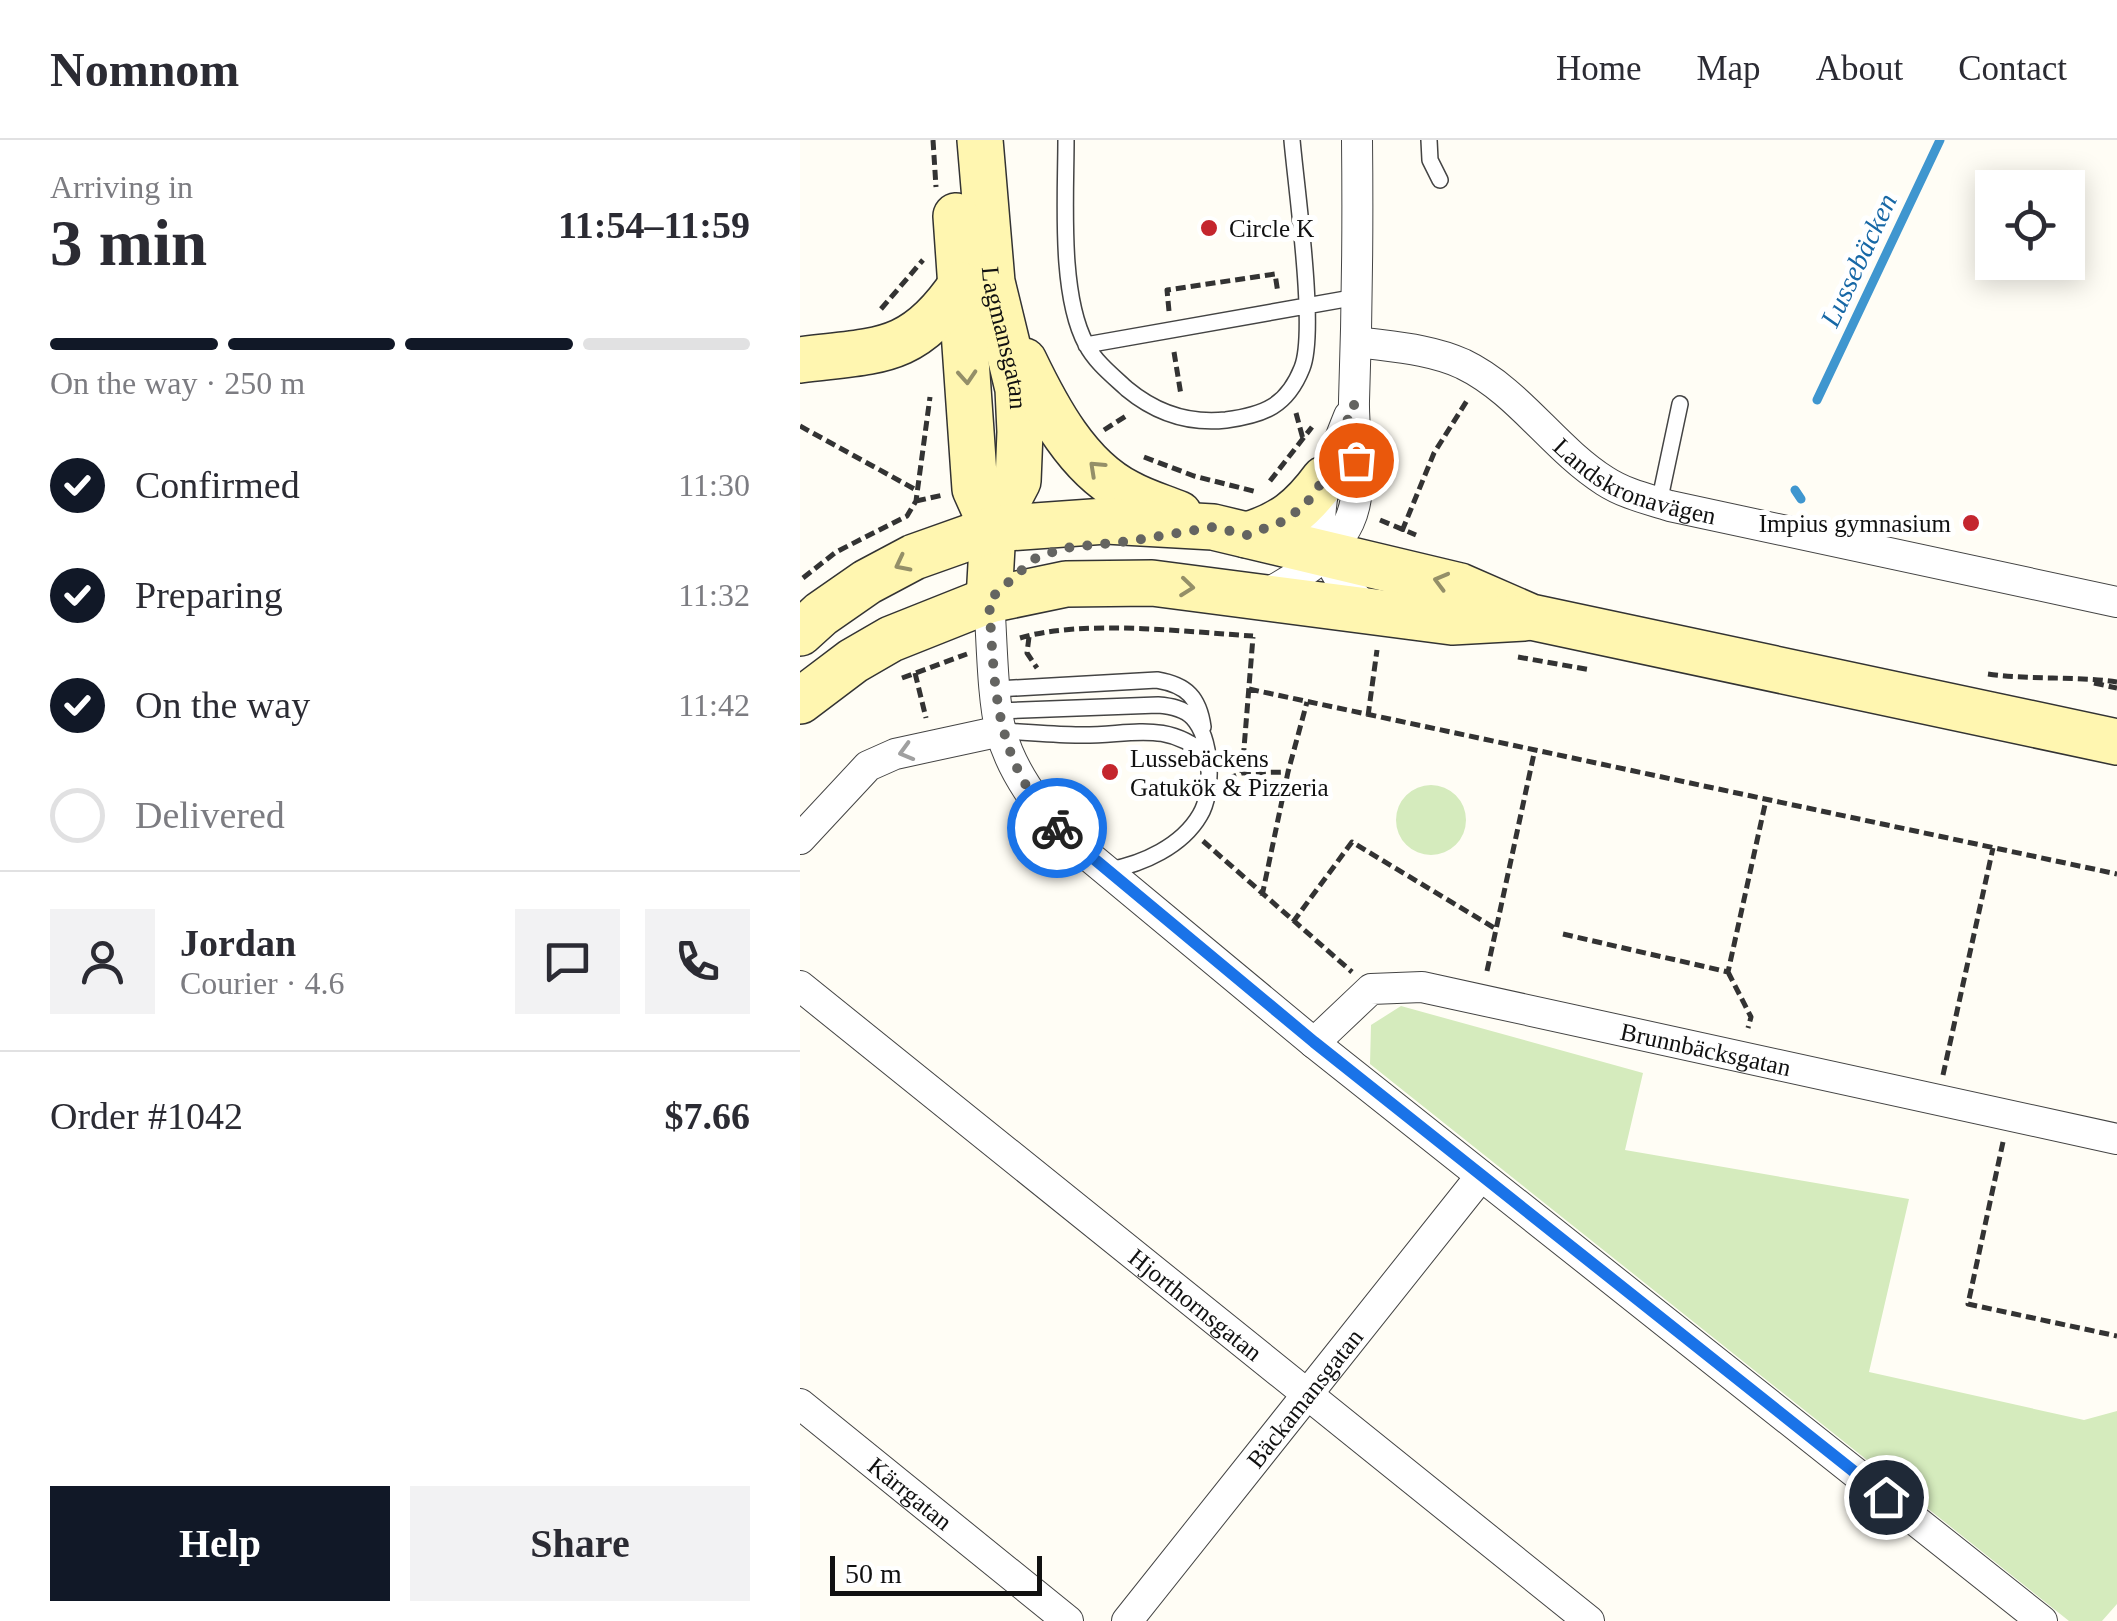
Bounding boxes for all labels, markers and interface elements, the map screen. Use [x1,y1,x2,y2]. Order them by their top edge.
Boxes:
text: Nomnom [50,43,239,96]
text: Home [1556,49,1641,88]
text: Map [1696,49,1761,88]
text: About [1816,49,1903,88]
text: Contact [1958,49,2067,88]
text: Arriving in [50,169,193,205]
map controls [1975,170,2085,280]
button: locate [1975,170,2085,280]
water label: Lussebäcken [1814,189,1903,333]
text: 11:54–11:59 [558,204,750,246]
text: 3 min [50,207,207,279]
place label: Circle K [1229,215,1314,242]
marker: Circle K [1198,217,1220,239]
street label: Lagmansgatan [977,266,1032,410]
text: On the way · 250 m [50,365,305,401]
one-way arrow [956,369,977,385]
pin [1314,418,1399,503]
icon: bag [1329,433,1384,488]
street label: Landskronavägen [1548,433,1719,530]
icon: check [50,458,105,513]
one-way arrow [1089,462,1108,480]
text: Confirmed [135,464,300,506]
text: 11:30 [678,467,750,503]
place label: Impius gymnasium [1759,510,1952,537]
marker: Impius gymnasium [1960,512,1982,534]
one-way arrow [894,551,912,571]
icon: check [50,568,105,623]
one-way arrow [1433,572,1450,593]
text: Preparing [135,574,283,616]
one-way arrow [1179,576,1195,597]
text: 11:32 [678,577,750,613]
icon: check [50,678,105,733]
text: On the way [135,684,310,726]
text: 11:42 [678,687,750,723]
one-way arrow [898,741,915,762]
place label: Lussebäckens Gatukök & Pizzeria [1130,745,1329,801]
marker: Lussebäckens Gatukök & Pizzeria [1099,761,1121,783]
courier [1007,778,1107,878]
text: Delivered [135,794,285,836]
icon: bike [1030,801,1085,856]
button: person [50,909,155,1014]
button: chat [515,909,620,1014]
button: phone [645,909,750,1014]
text: Jordan [180,922,296,964]
text: Courier · 4.6 [180,965,344,1001]
street label: Brunnbäcksgatan [1618,1018,1794,1081]
text: Order #1042 [50,1095,243,1137]
text: $7.66 [665,1095,750,1137]
street label: Hjorthornsgatan [1124,1243,1268,1367]
street label: Bäckamansgatan [1241,1323,1368,1473]
street label: Kärrgatan [863,1452,958,1536]
pin [1844,1455,1929,1540]
icon: home [1859,1470,1914,1525]
button: Help [50,1486,390,1601]
button: Share [410,1486,750,1601]
scale bar [830,1551,1042,1596]
text: 50 m [845,1558,902,1589]

